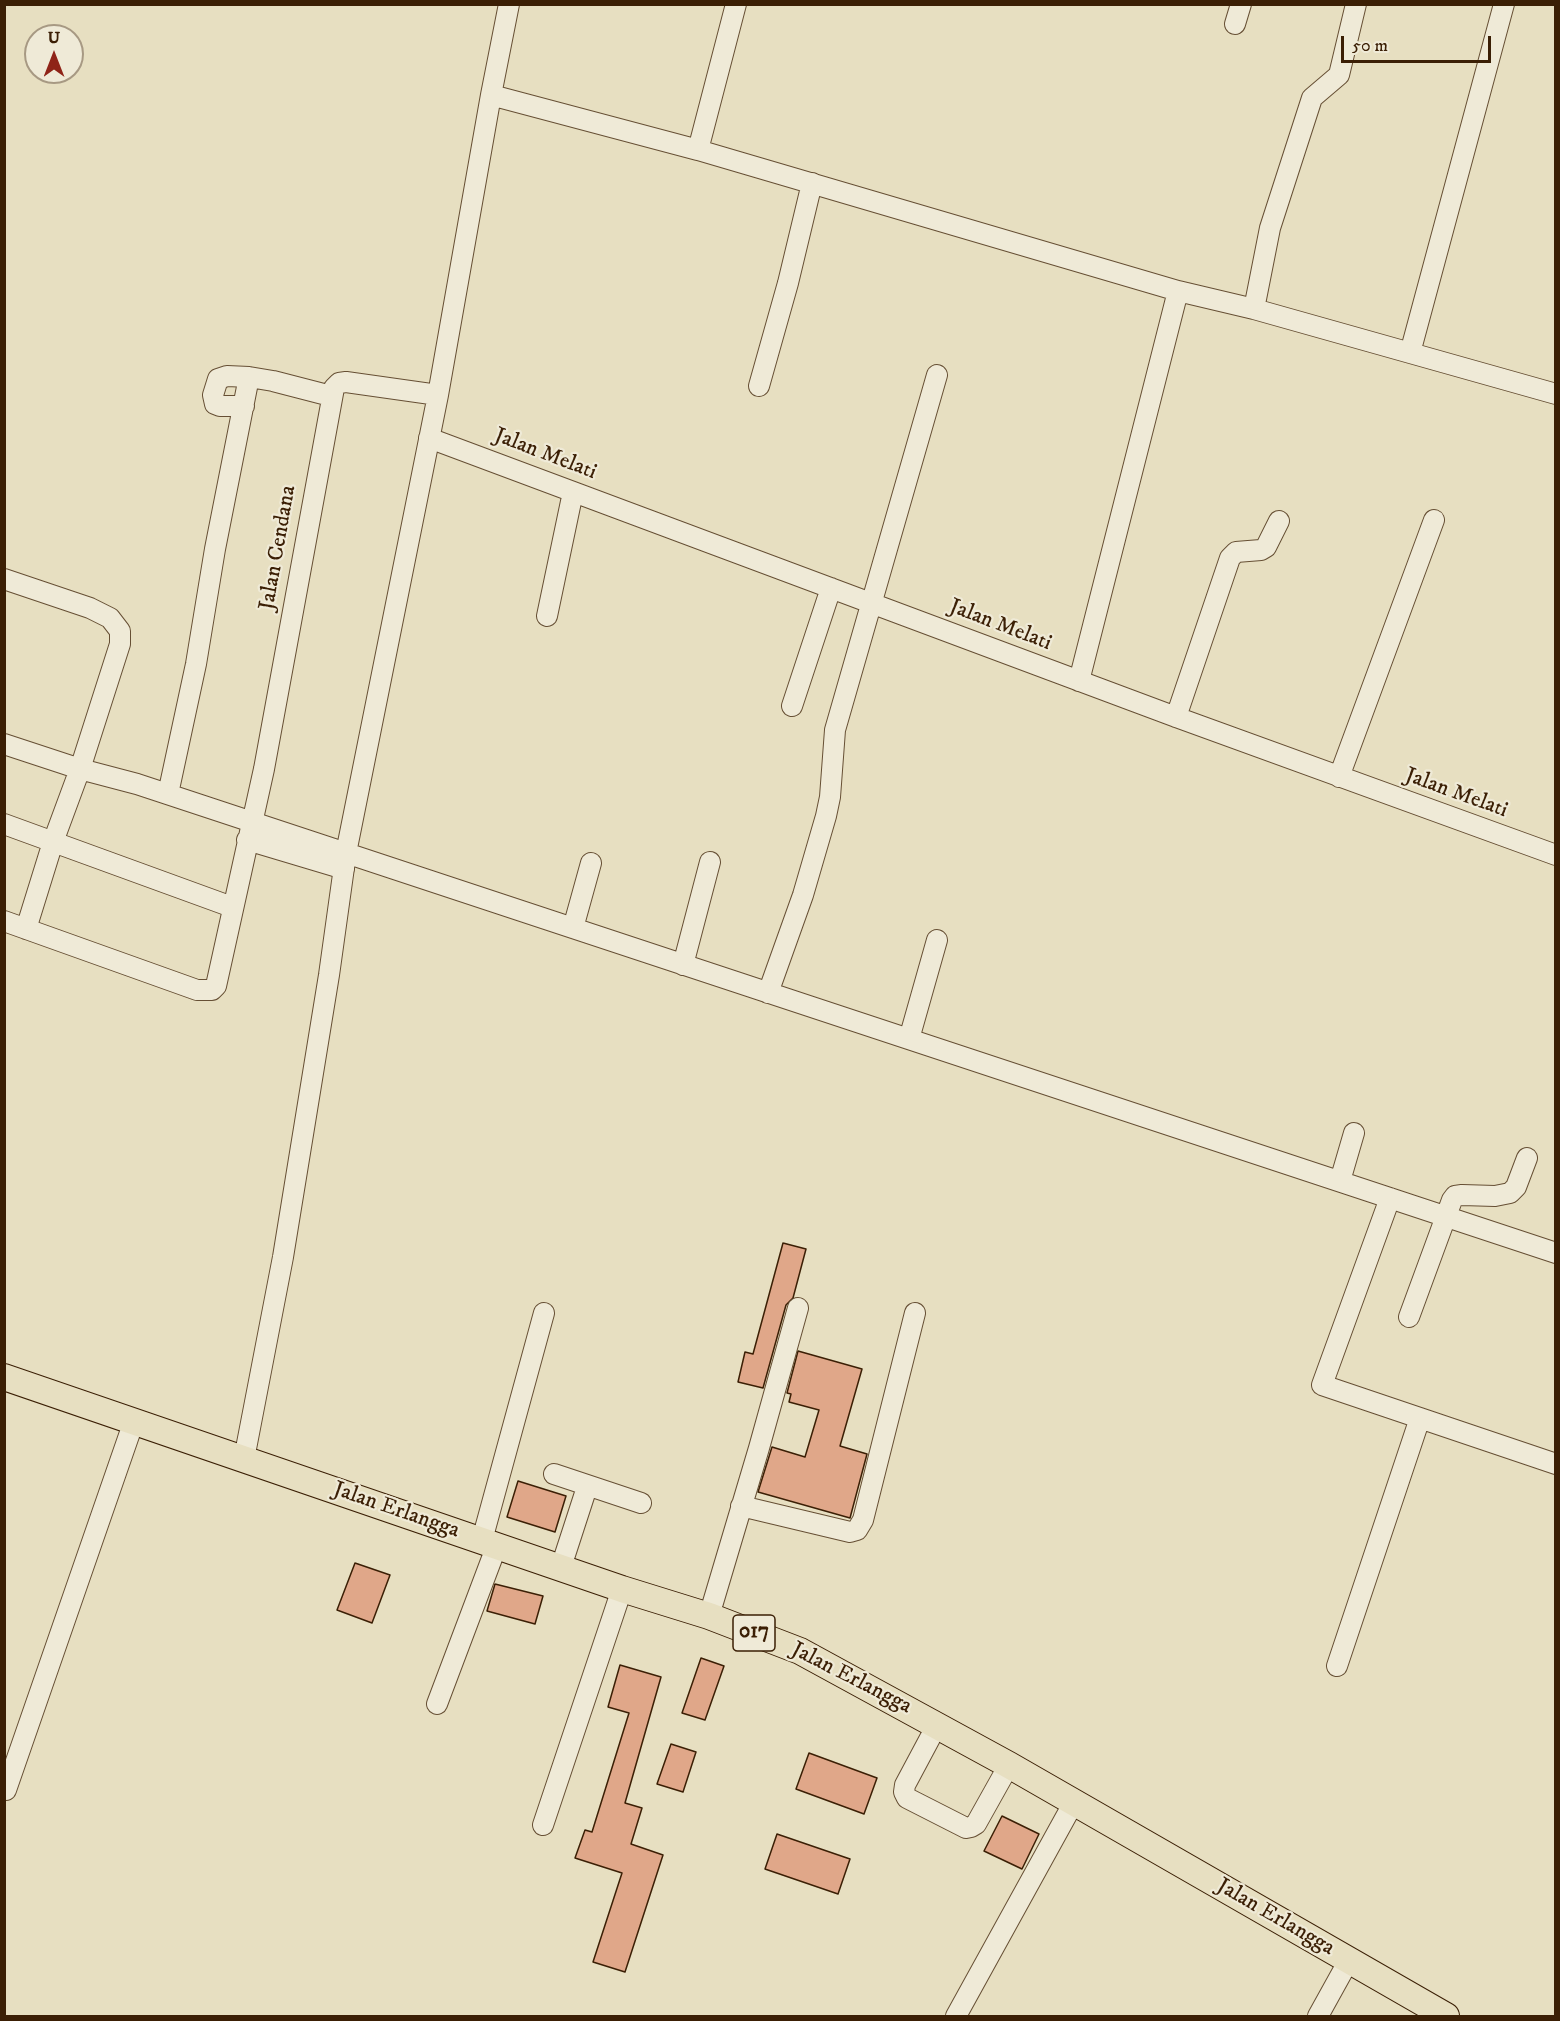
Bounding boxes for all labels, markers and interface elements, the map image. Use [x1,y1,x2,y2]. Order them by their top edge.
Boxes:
north arrow [24,24,84,84]
scale bar [1344,24,1494,62]
text: U [48,28,60,48]
text: 50 m [1352,35,1388,57]
street label: Jalan Melati [490,423,600,487]
street label: Jalan Cendana [255,484,303,612]
street label: Jalan Melati [945,594,1055,658]
street label: Jalan Melati [1401,763,1511,825]
street label: Jalan Erlangga [329,1477,463,1545]
road number: 017 [733,1615,775,1651]
street label: Jalan Erlangga [786,1637,916,1721]
street label: Jalan Erlangga [1211,1874,1339,1962]

